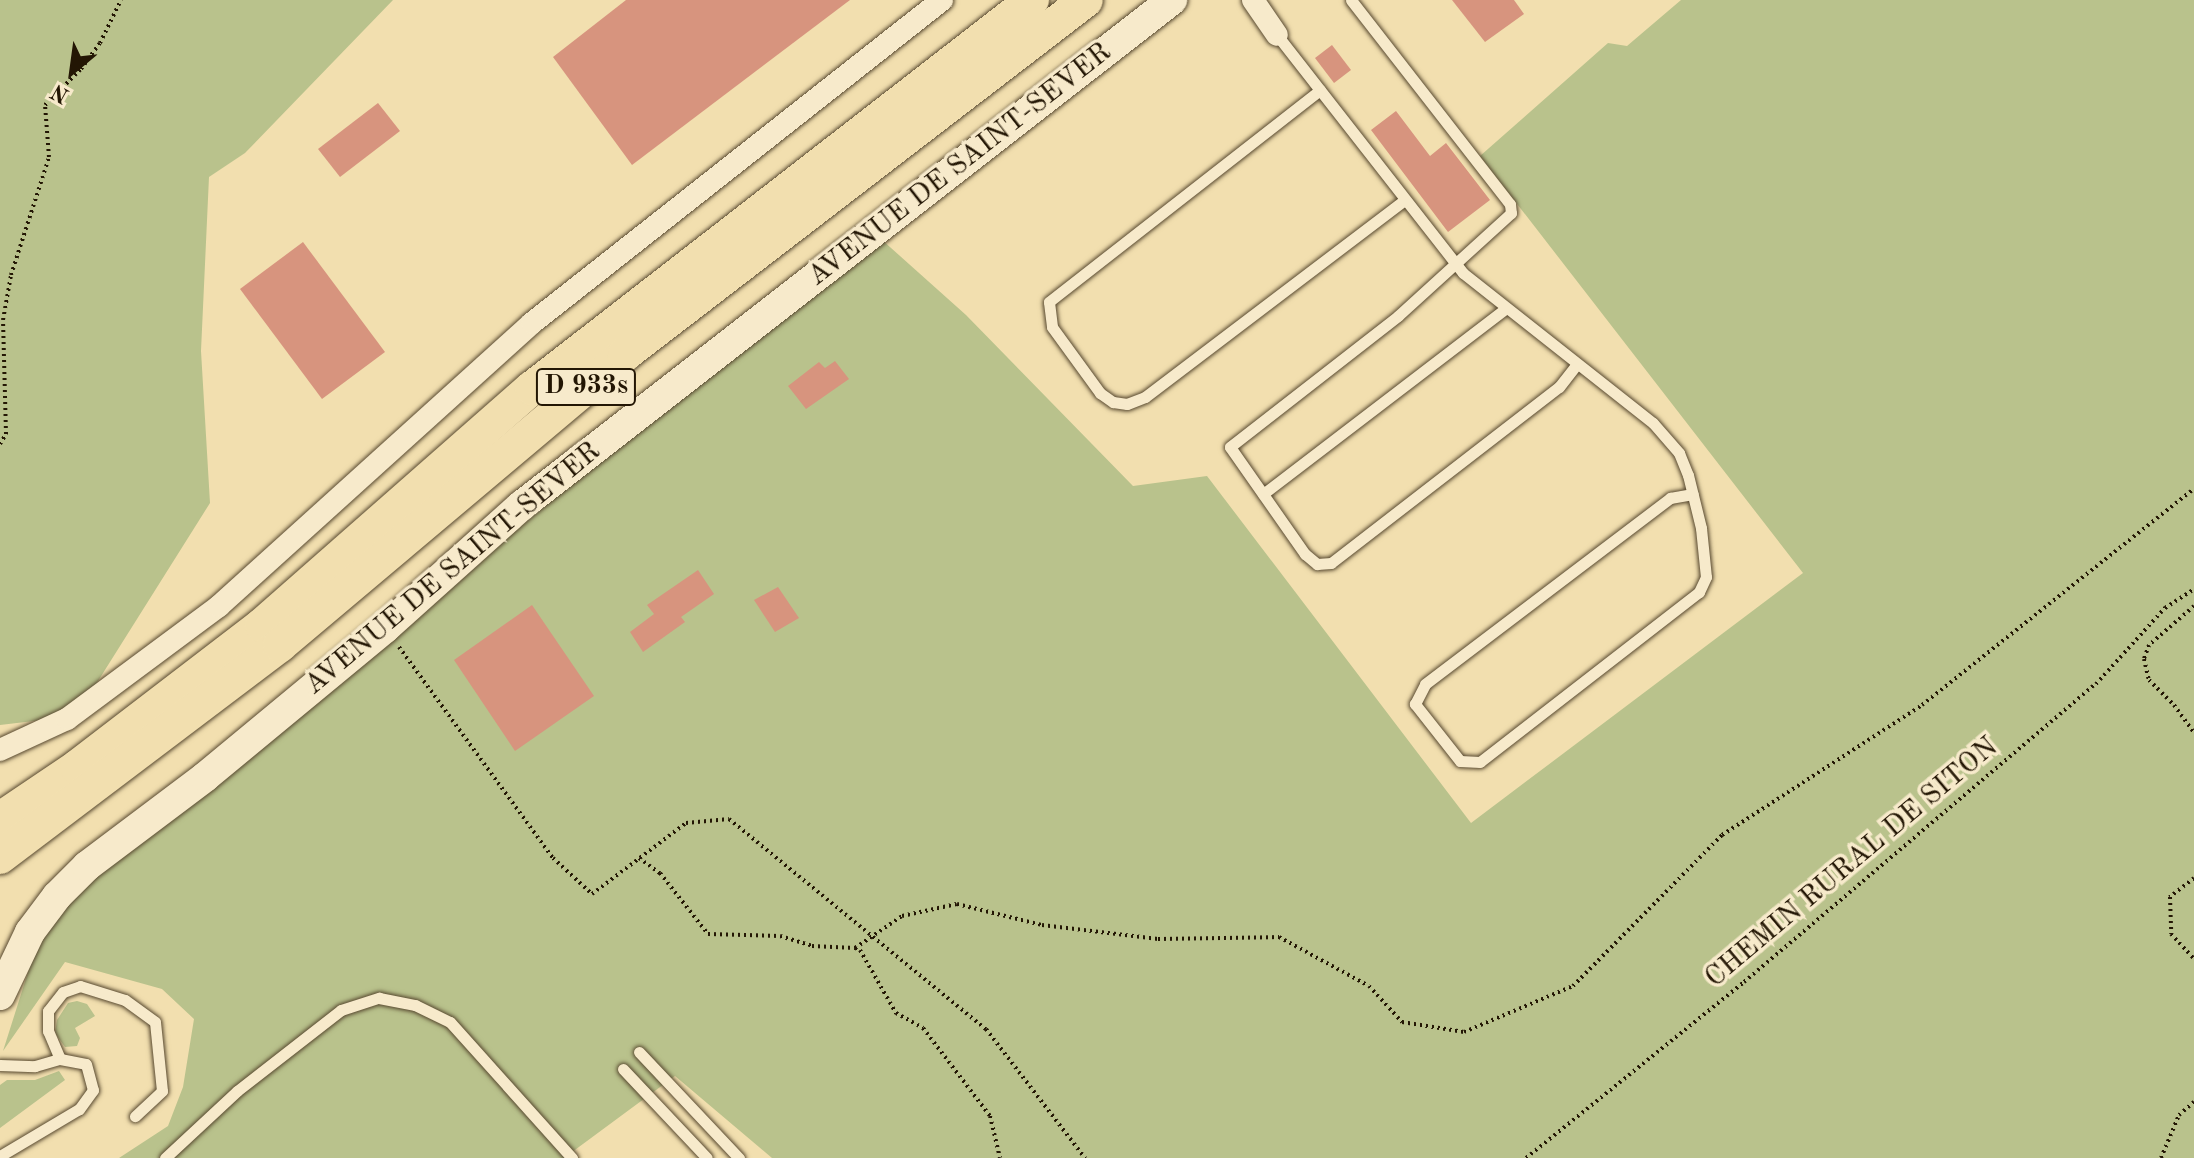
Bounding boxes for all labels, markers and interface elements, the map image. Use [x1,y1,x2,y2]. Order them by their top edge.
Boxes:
north arrow [32,32,112,112]
street label: AVENUE DE SAINT-SEVER [802,36,1118,294]
text: N [48,79,73,107]
road number: D 933s [534,365,638,409]
street label: AVENUE DE SAINT-SEVER [298,435,608,703]
street label: CHEMIN RURAL DE SITON [1699,731,2005,995]

